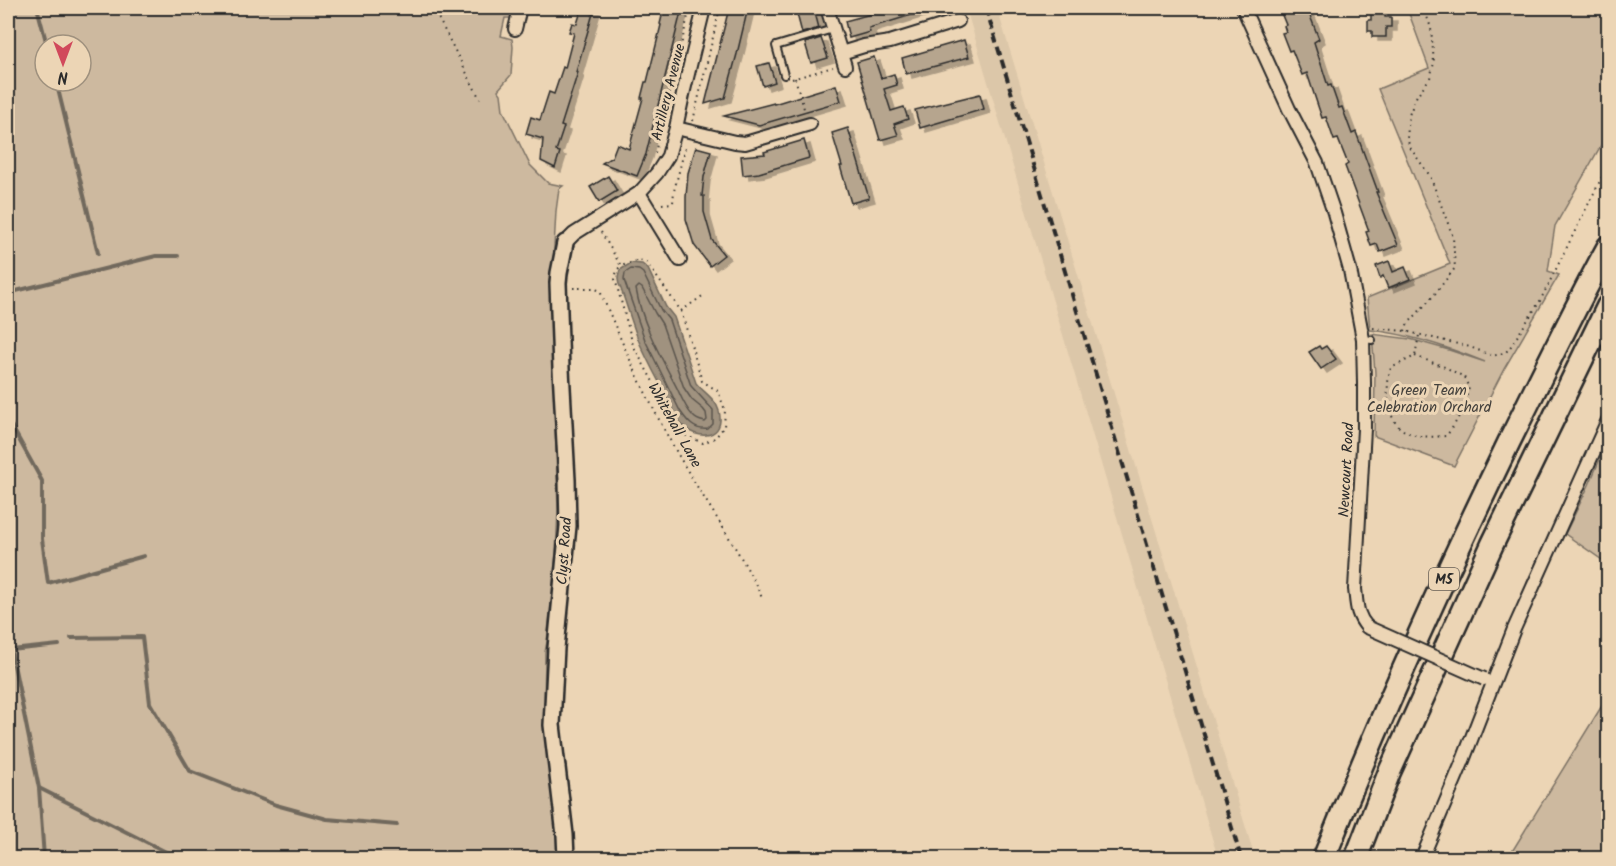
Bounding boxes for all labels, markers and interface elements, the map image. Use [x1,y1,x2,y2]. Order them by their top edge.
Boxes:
north arrow [33,33,93,93]
street label: Artillery Avenue [645,41,693,144]
text: N [58,64,68,89]
street label: Whitehall Lane [641,378,708,473]
park label: Green Team Celebration Orchard [1367,379,1492,420]
street label: Newcourt Road [1333,422,1361,518]
street label: Clyst Road [551,516,579,586]
road number: M5 [1429,568,1459,590]

